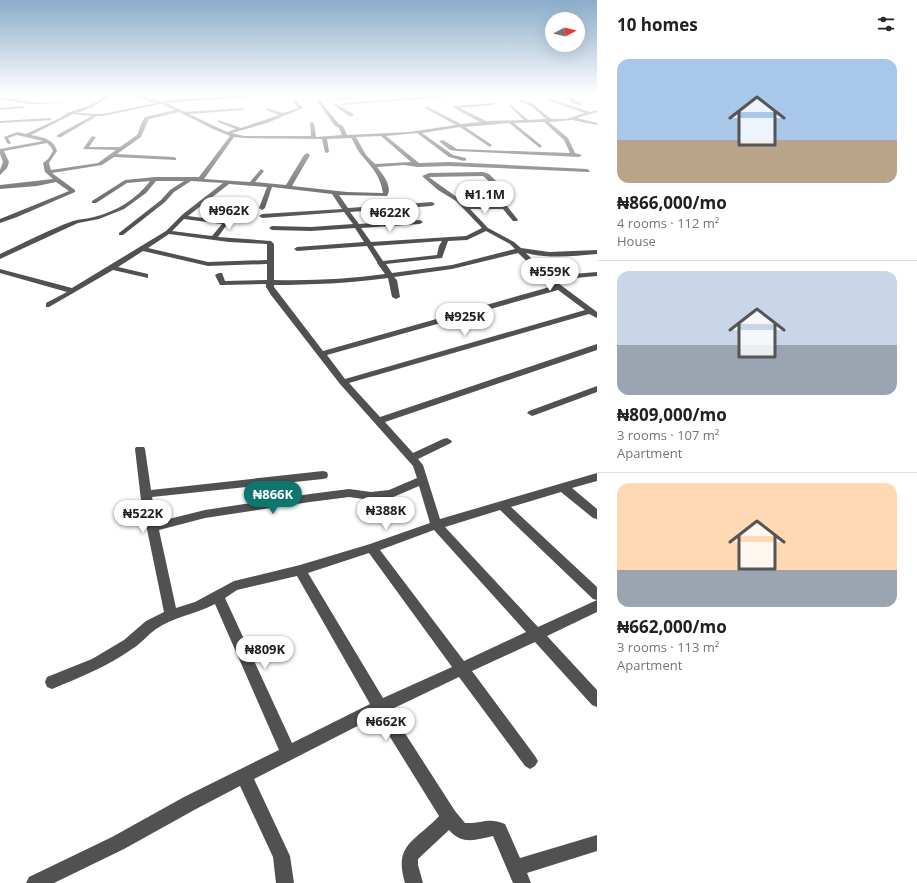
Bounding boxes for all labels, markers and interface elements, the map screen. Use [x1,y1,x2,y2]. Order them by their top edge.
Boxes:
north arrow [545,12,585,52]
map controls [545,12,585,52]
text: 10 homes [617,13,698,36]
icon: filters [875,13,897,35]
icon: home [721,85,793,157]
pin: ₦1.1M [457,181,513,215]
text: ₦1.1M [465,185,505,203]
text: ₦866,000/mo [617,191,727,214]
pin: ₦962K [201,197,257,231]
pin: ₦622K [362,199,418,233]
text: ₦962K [209,201,249,219]
text: ₦622K [370,203,410,221]
text: 4 rooms · 112 m² [617,214,719,232]
text: House [617,232,656,250]
pin: ₦559K [522,258,578,292]
text: ₦559K [530,262,570,280]
icon: home [721,297,793,369]
pin: ₦925K [437,303,493,337]
text: ₦925K [445,307,485,325]
text: ₦809,000/mo [617,403,727,426]
text: 3 rooms · 107 m² [617,426,719,444]
text: Apartment [617,444,682,462]
pin: ₦866K [245,481,301,515]
text: ₦866K [253,485,293,503]
pin: ₦388K [358,497,414,531]
pin: ₦522K [115,500,171,534]
text: ₦388K [366,501,406,519]
text: ₦522K [123,504,163,522]
icon: home [721,509,793,581]
text: ₦662,000/mo [617,615,727,638]
pin: ₦809K [237,636,293,670]
text: 3 rooms · 113 m² [617,638,719,656]
text: ₦809K [245,640,285,658]
text: Apartment [617,656,682,674]
pin: ₦662K [358,708,414,742]
text: ₦662K [366,712,406,730]

